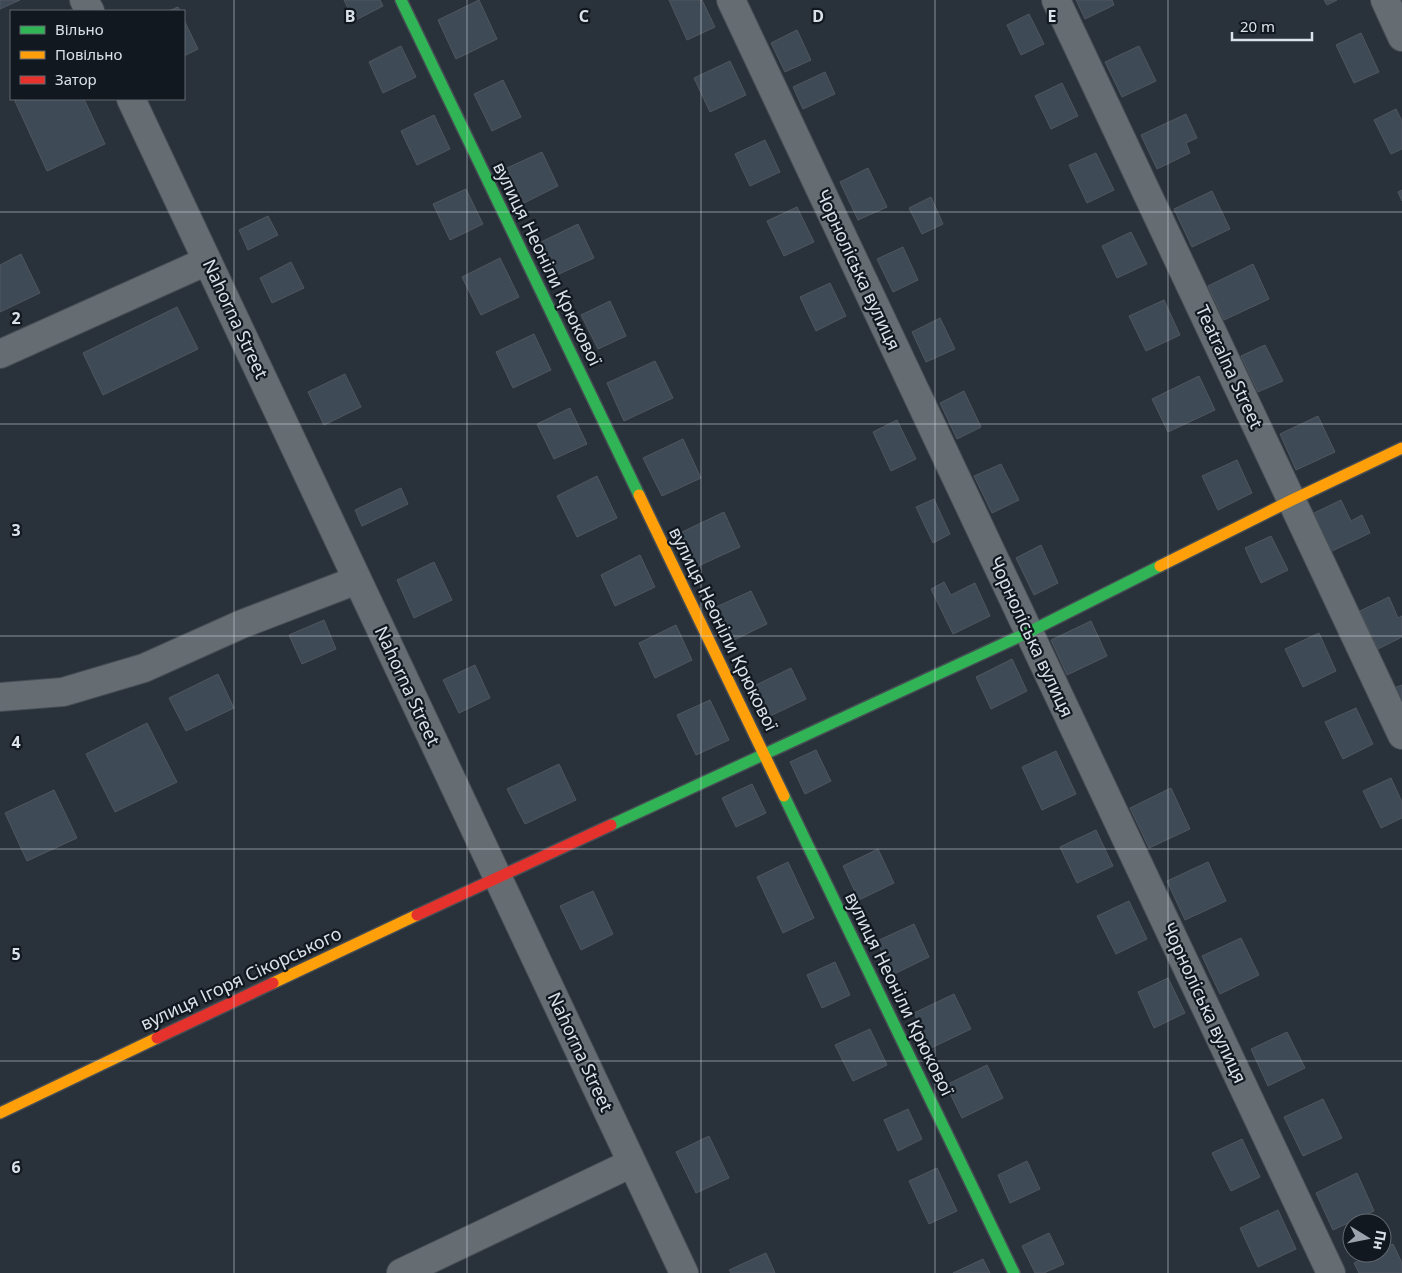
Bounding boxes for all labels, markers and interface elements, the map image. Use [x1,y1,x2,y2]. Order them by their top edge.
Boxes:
text: B [345,5,355,27]
text: C [579,5,589,27]
text: D [812,5,824,27]
text: E [1048,5,1057,27]
legend [10,10,185,100]
scale bar [1232,10,1312,42]
text: 20 m [1240,16,1275,36]
text: Вільно [55,19,104,39]
text: Повільно [55,44,122,64]
text: Затор [55,69,97,89]
street label: вулиця Неоніли Крюкової [488,158,608,370]
street label: Чорноліська вулиця [811,185,907,354]
street label: Nahorna Street [198,255,274,383]
street label: Teatralna Street [1191,301,1269,433]
text: 2 [11,307,21,329]
text: 3 [11,519,21,541]
street label: вулиця Неоніли Крюкової [664,523,784,735]
street label: Чорноліська вулиця [984,552,1080,721]
street label: Nahorna Street [370,622,446,750]
text: 4 [11,731,21,753]
street label: вулиця Неоніли Крюкової [840,888,960,1100]
street label: Чорноліська вулиця [1157,918,1253,1087]
street label: вулиця Ігоря Сікорського [136,921,345,1035]
text: 5 [11,943,21,965]
street label: Nahorna Street [543,988,619,1116]
text: 6 [11,1156,21,1178]
north arrow [1342,1213,1392,1263]
text: Пн [1369,1229,1391,1252]

